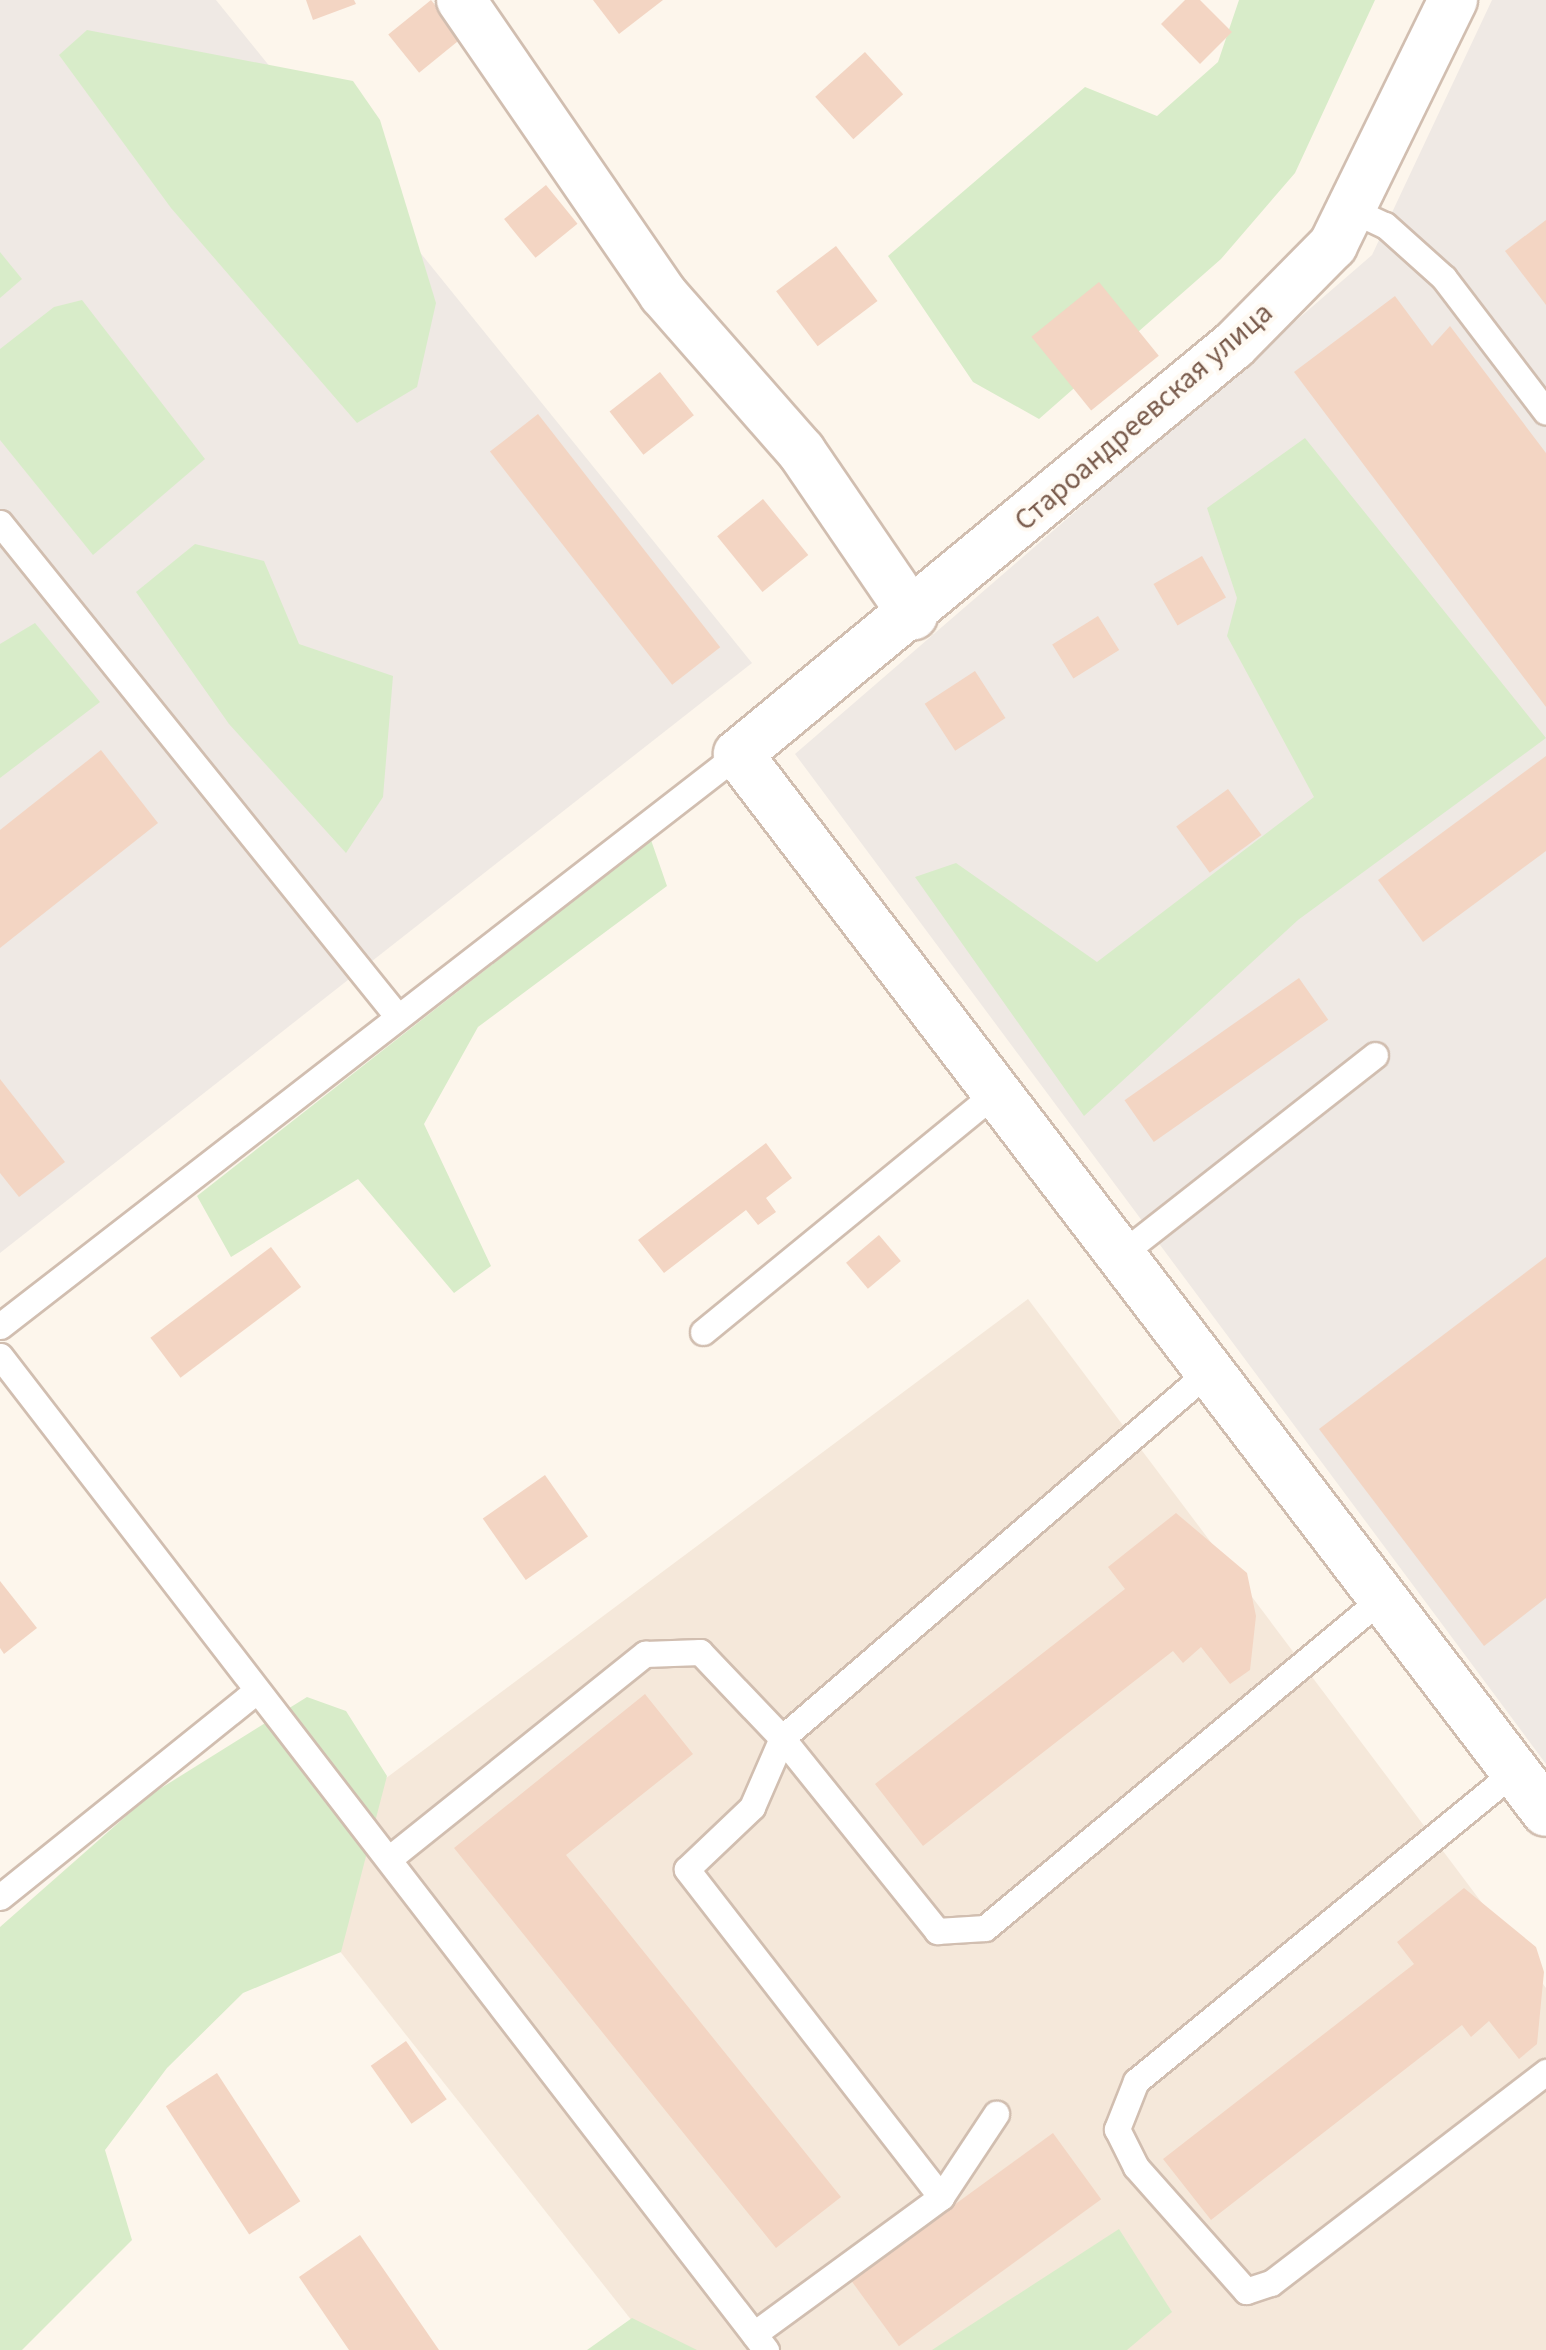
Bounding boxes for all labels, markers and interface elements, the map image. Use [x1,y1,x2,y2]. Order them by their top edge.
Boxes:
street label: Староандреевская улица [1007,295,1281,539]

